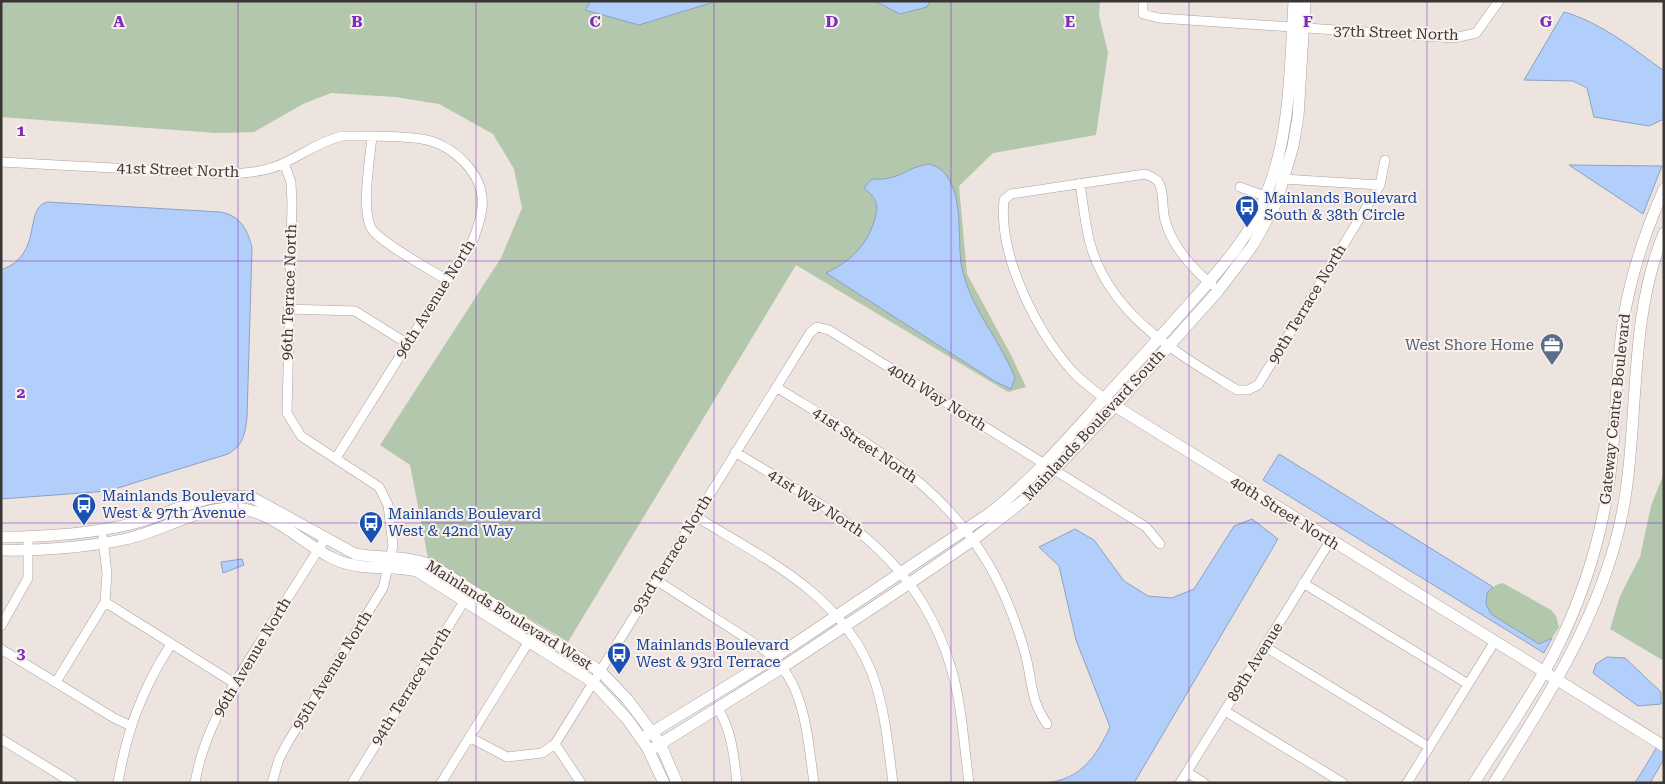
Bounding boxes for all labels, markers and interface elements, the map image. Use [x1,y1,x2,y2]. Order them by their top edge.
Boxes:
text: A [113,12,125,31]
text: B [351,12,363,31]
text: C [589,12,601,31]
text: D [826,12,839,31]
text: E [1065,12,1075,31]
text: F [1303,12,1313,31]
text: G [1540,12,1553,31]
street label: 37th Street North [1333,22,1459,44]
text: 1 [17,121,26,140]
street label: 41st Street North [116,159,240,181]
place label: Mainlands Boulevard South & 38th Circle [1264,189,1417,224]
bus stop icon: Mainlands Boulevard South & 38th Circle [1234,194,1260,228]
street label: 96th Terrace North [278,223,300,361]
street label: 96th Avenue North [391,236,479,362]
street label: 90th Terrace North [1264,241,1350,367]
street label: Gateway Centre Boulevard [1596,312,1634,505]
office icon: West Shore Home [1539,332,1565,366]
place label: West Shore Home [1405,336,1534,354]
street label: Mainlands Boulevard South [1019,345,1169,504]
street label: 40th Way North [884,359,990,435]
text: 2 [17,383,26,402]
street label: 41st Street North [809,403,921,487]
street label: 41st Way North [765,465,868,541]
street label: 40th Street North [1227,472,1343,554]
place label: Mainlands Boulevard West & 97th Avenue [102,487,255,522]
street label: 93rd Terrace North [628,491,716,617]
bus stop icon: Mainlands Boulevard West & 97th Avenue [71,492,97,526]
place label: Mainlands Boulevard West & 42nd Way [388,505,541,540]
bus stop icon: Mainlands Boulevard West & 42nd Way [358,510,384,544]
street label: Mainlands Boulevard West [423,556,596,674]
street label: 96th Avenue North [209,594,295,720]
street label: 95th Avenue North [288,607,376,733]
street label: 89th Avenue [1224,619,1286,705]
street label: 94th Terrace North [367,623,455,749]
place label: Mainlands Boulevard West & 93rd Terrace [636,636,789,671]
bus stop icon: Mainlands Boulevard West & 93rd Terrace [606,641,632,675]
text: 3 [17,644,26,663]

